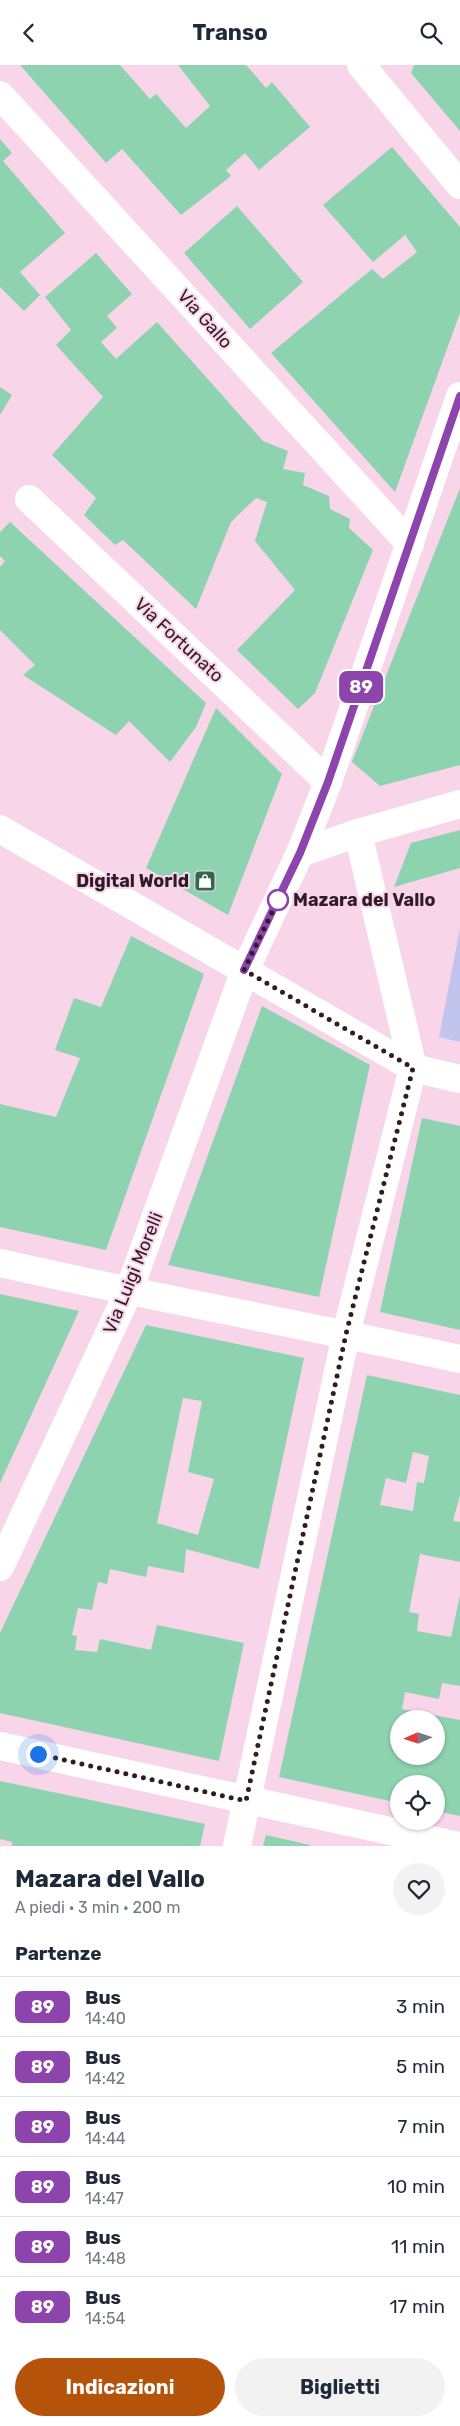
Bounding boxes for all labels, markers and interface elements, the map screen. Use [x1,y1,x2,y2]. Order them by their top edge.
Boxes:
icon: back [15,19,43,47]
text: Transo [192,19,268,46]
icon: search [417,19,445,47]
street label: Via Gallo [173,285,237,353]
street label: Via Fortunato [130,593,228,687]
line badge: 89 [338,671,384,703]
text: 89 [349,676,373,698]
shop icon: Digital World [193,869,217,893]
place label: Digital World [76,870,189,892]
marker: Mazara del Vallo [267,889,289,911]
place label: Mazara del Vallo [293,889,435,911]
street label: Via Luigi Morelli [99,1209,167,1337]
north arrow [390,1710,445,1765]
map controls [390,1710,445,1830]
your location [26,1742,51,1767]
button: locate [390,1775,445,1830]
button: heart [393,1863,445,1915]
text: Mazara del Vallo [15,1865,205,1893]
text: A piedi · 3 min · 200 m [15,1898,180,1917]
text: Partenze [15,1942,102,1965]
text: Bus [85,1986,121,2009]
text: 3 min [396,1995,445,2018]
text: 89 [31,1996,54,2018]
text: 14:40 [85,2009,126,2028]
text: Bus [85,2046,121,2069]
text: 5 min [396,2055,445,2078]
text: 89 [31,2056,54,2078]
text: 14:42 [85,2069,125,2088]
text: Bus [85,2106,121,2129]
text: 7 min [398,2115,445,2138]
text: 89 [31,2116,54,2138]
text: 14:44 [85,2129,126,2148]
text: Bus [85,2166,121,2189]
text: 10 min [387,2175,445,2198]
text: 89 [31,2176,54,2198]
text: 14:47 [85,2189,124,2208]
text: Bus [85,2226,121,2249]
text: 11 min [391,2235,445,2258]
text: 89 [31,2236,54,2258]
text: 14:48 [85,2249,126,2268]
text: Bus [85,2286,121,2309]
text: 17 min [389,2295,445,2318]
text: 89 [31,2296,54,2318]
text: 14:54 [85,2309,125,2328]
button: Indicazioni [15,2358,225,2416]
button: Biglietti [235,2358,445,2416]

